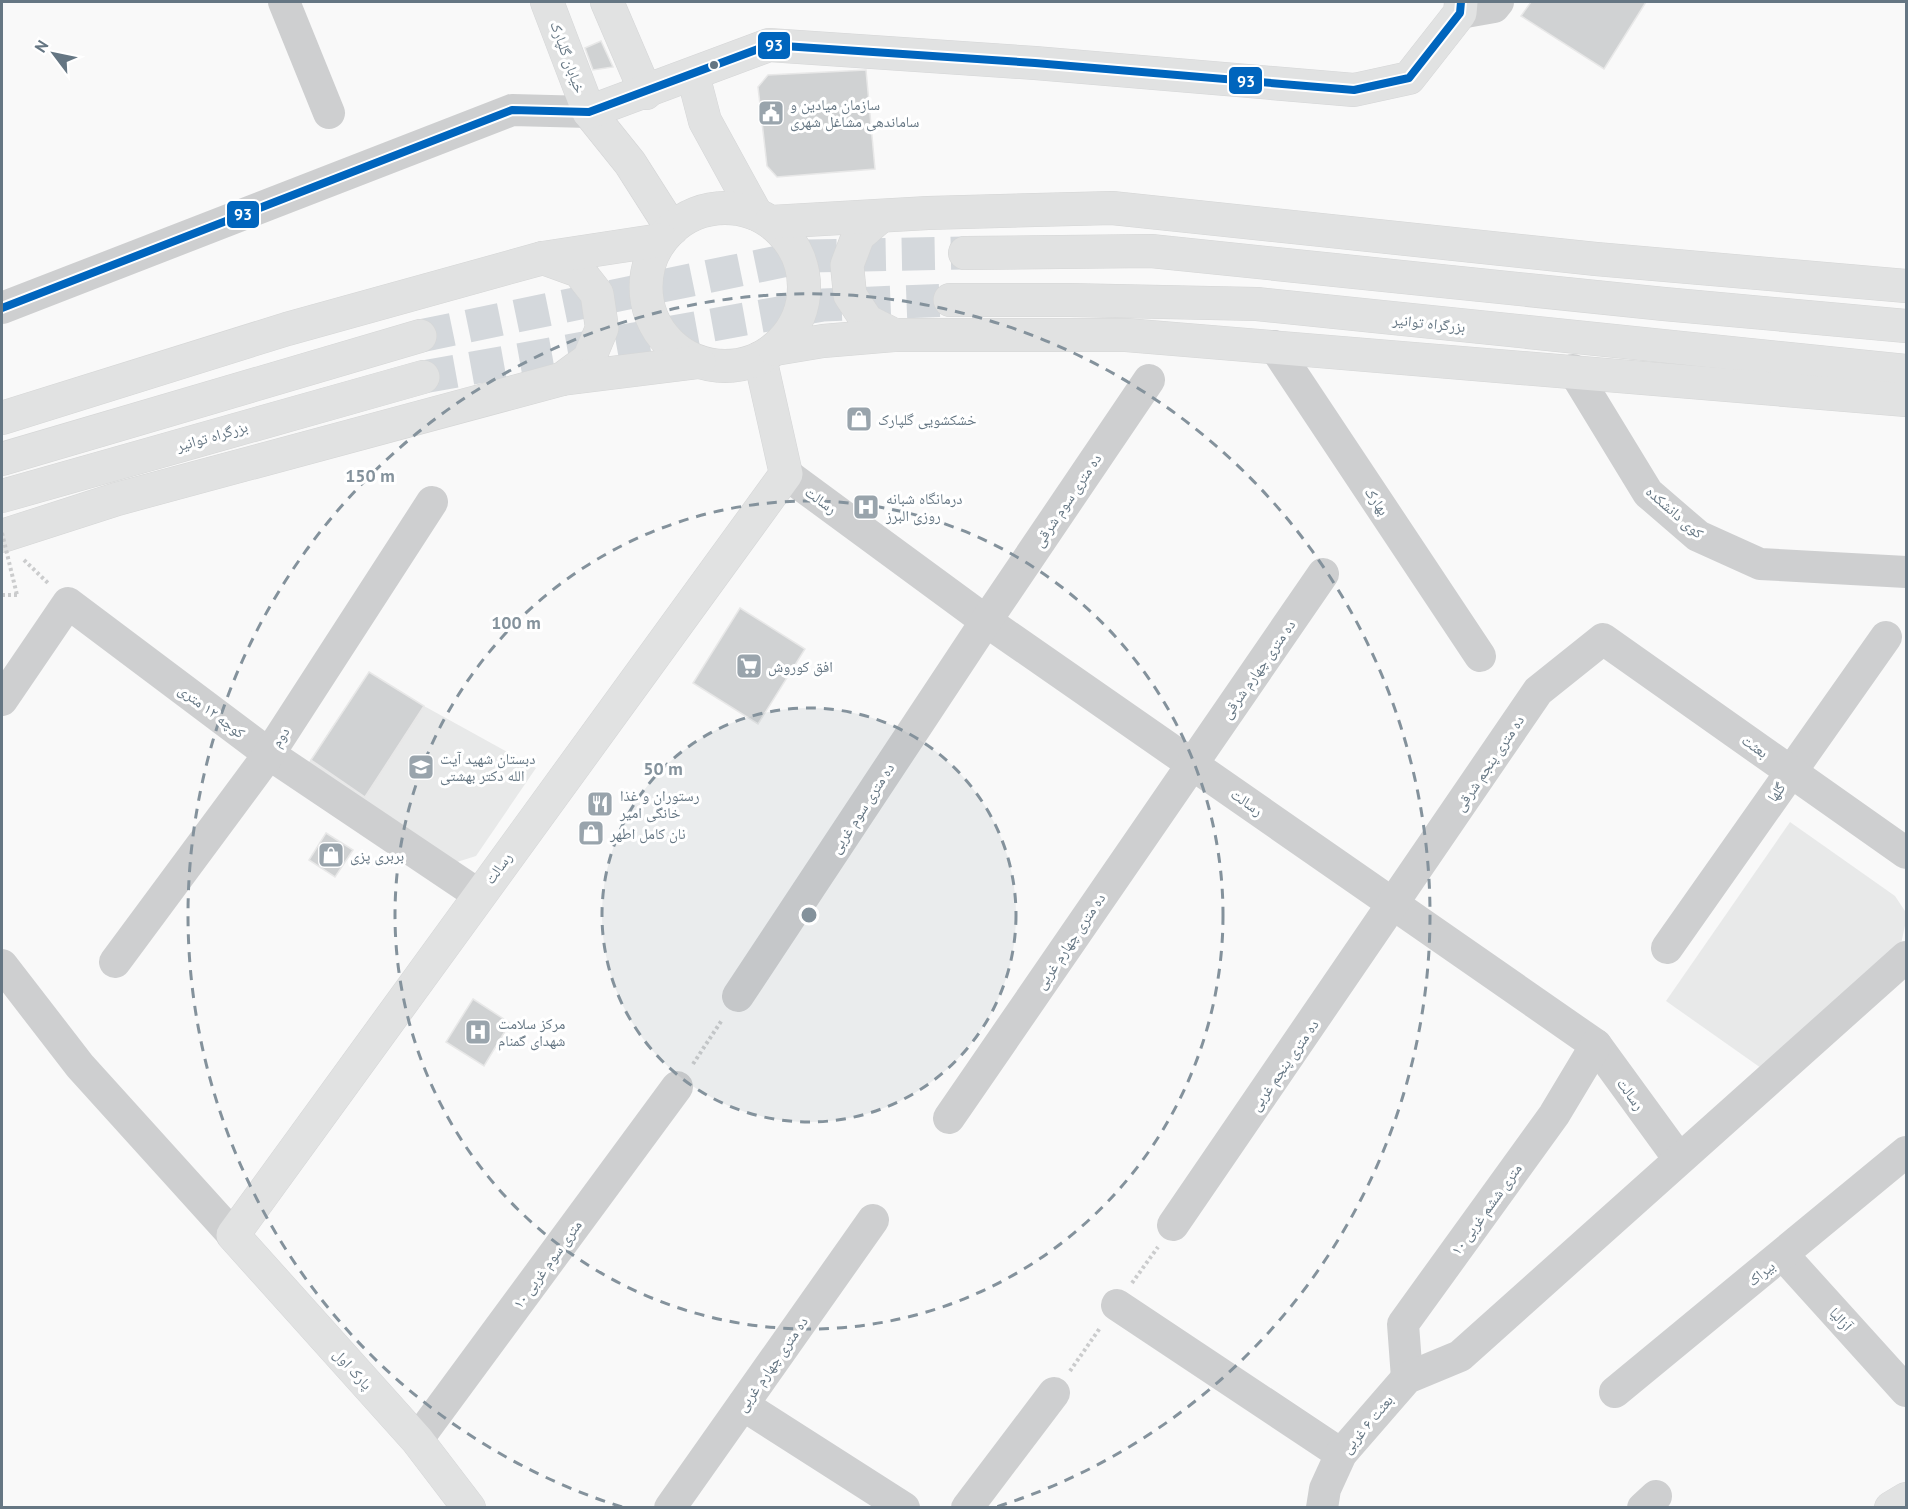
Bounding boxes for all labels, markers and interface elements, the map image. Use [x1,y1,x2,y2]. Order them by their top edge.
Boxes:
street label: خیابان گلپارک [545,18,590,96]
north arrow [24,24,84,84]
line badge: 93 [757,31,791,60]
text: 93 [765,35,783,55]
text: N [30,36,53,56]
unlabelled marker [708,59,720,71]
line badge: 93 [1228,66,1263,95]
text: 93 [1237,71,1255,91]
place label: سازمان میادین و ساماندهی مشاغل شهری [790,95,920,132]
public building icon: سازمان میادین و ساماندهی مشاغل شهری [756,98,786,128]
line badge: 93 [226,200,260,229]
text: 93 [234,204,252,224]
street label: بزرگراه توانیر [1391,310,1466,336]
shop icon: خشکشویی گلپارک [844,404,874,434]
place label: خشکشویی گلپارک [878,410,977,430]
street label: بزرگراه توانیر [173,417,250,456]
street label: ده متری سوم شرقی [1029,450,1106,551]
text: 150 m [345,464,395,487]
street label: رسالت [801,482,841,518]
street label: کوی دانشکده [1642,482,1708,543]
street label: بهارک [1361,483,1393,519]
place label: درمانگاه شبانه روزی البرز [885,489,963,526]
hospital icon: درمانگاه شبانه روزی البرز [851,492,881,522]
text: 100 m [491,611,541,634]
street label: ده متری چهارم شرقی [1217,616,1300,723]
supermarket icon: افق کوروش [734,651,764,681]
place label: افق کوروش [768,657,833,677]
street label: کوچه ۱۲ متری [174,680,249,743]
street label: ده متری پنجم شرقی [1450,711,1529,815]
street label: دوم [266,723,294,751]
street label: بعثت [1738,730,1772,762]
place label: دبستان شهید آیت الله دکتر بهشتی [440,749,535,786]
school or university icon: دبستان شهید آیت الله دکتر بهشتی [406,752,436,782]
text: 50 m [643,757,683,780]
street label: ده متری سوم غربی [826,759,899,857]
street label: گلها [1763,778,1790,805]
street label: رسالت [1227,784,1267,820]
place label: رستوران و غذا خانگی امیر [619,786,700,823]
restaurant icon: رستوران و غذا خانگی امیر [585,789,615,819]
shop icon: نان کامل اطهر [576,818,606,848]
place label: نان کامل اطهر [609,824,686,844]
shop icon: بربری پزی [316,840,346,870]
place label: بربری پزی [350,846,404,866]
street label: رسالت [480,848,516,888]
street label: ده متری چهارم غربی [1031,889,1110,993]
centre of rings [799,905,819,925]
place label: مرکز سلامت شهدای گمنام [498,1014,566,1051]
street label: ده متری پنجم غربی [1245,1016,1323,1115]
hospital icon: مرکز سلامت شهدای گمنام [463,1017,493,1047]
street label: رسالت [1613,1074,1649,1114]
street label: ۱۰ متری ششم غربی [1446,1159,1527,1259]
street label: ۱۰ متری سوم غربی [508,1216,587,1313]
street label: بیراک [1743,1256,1779,1290]
street label: آزالیا [1825,1303,1857,1336]
street label: ده متری چهارم غربی [732,1313,813,1416]
street label: پارک اول [329,1344,376,1394]
street label: بعثت ۶ غربی [1337,1391,1398,1458]

